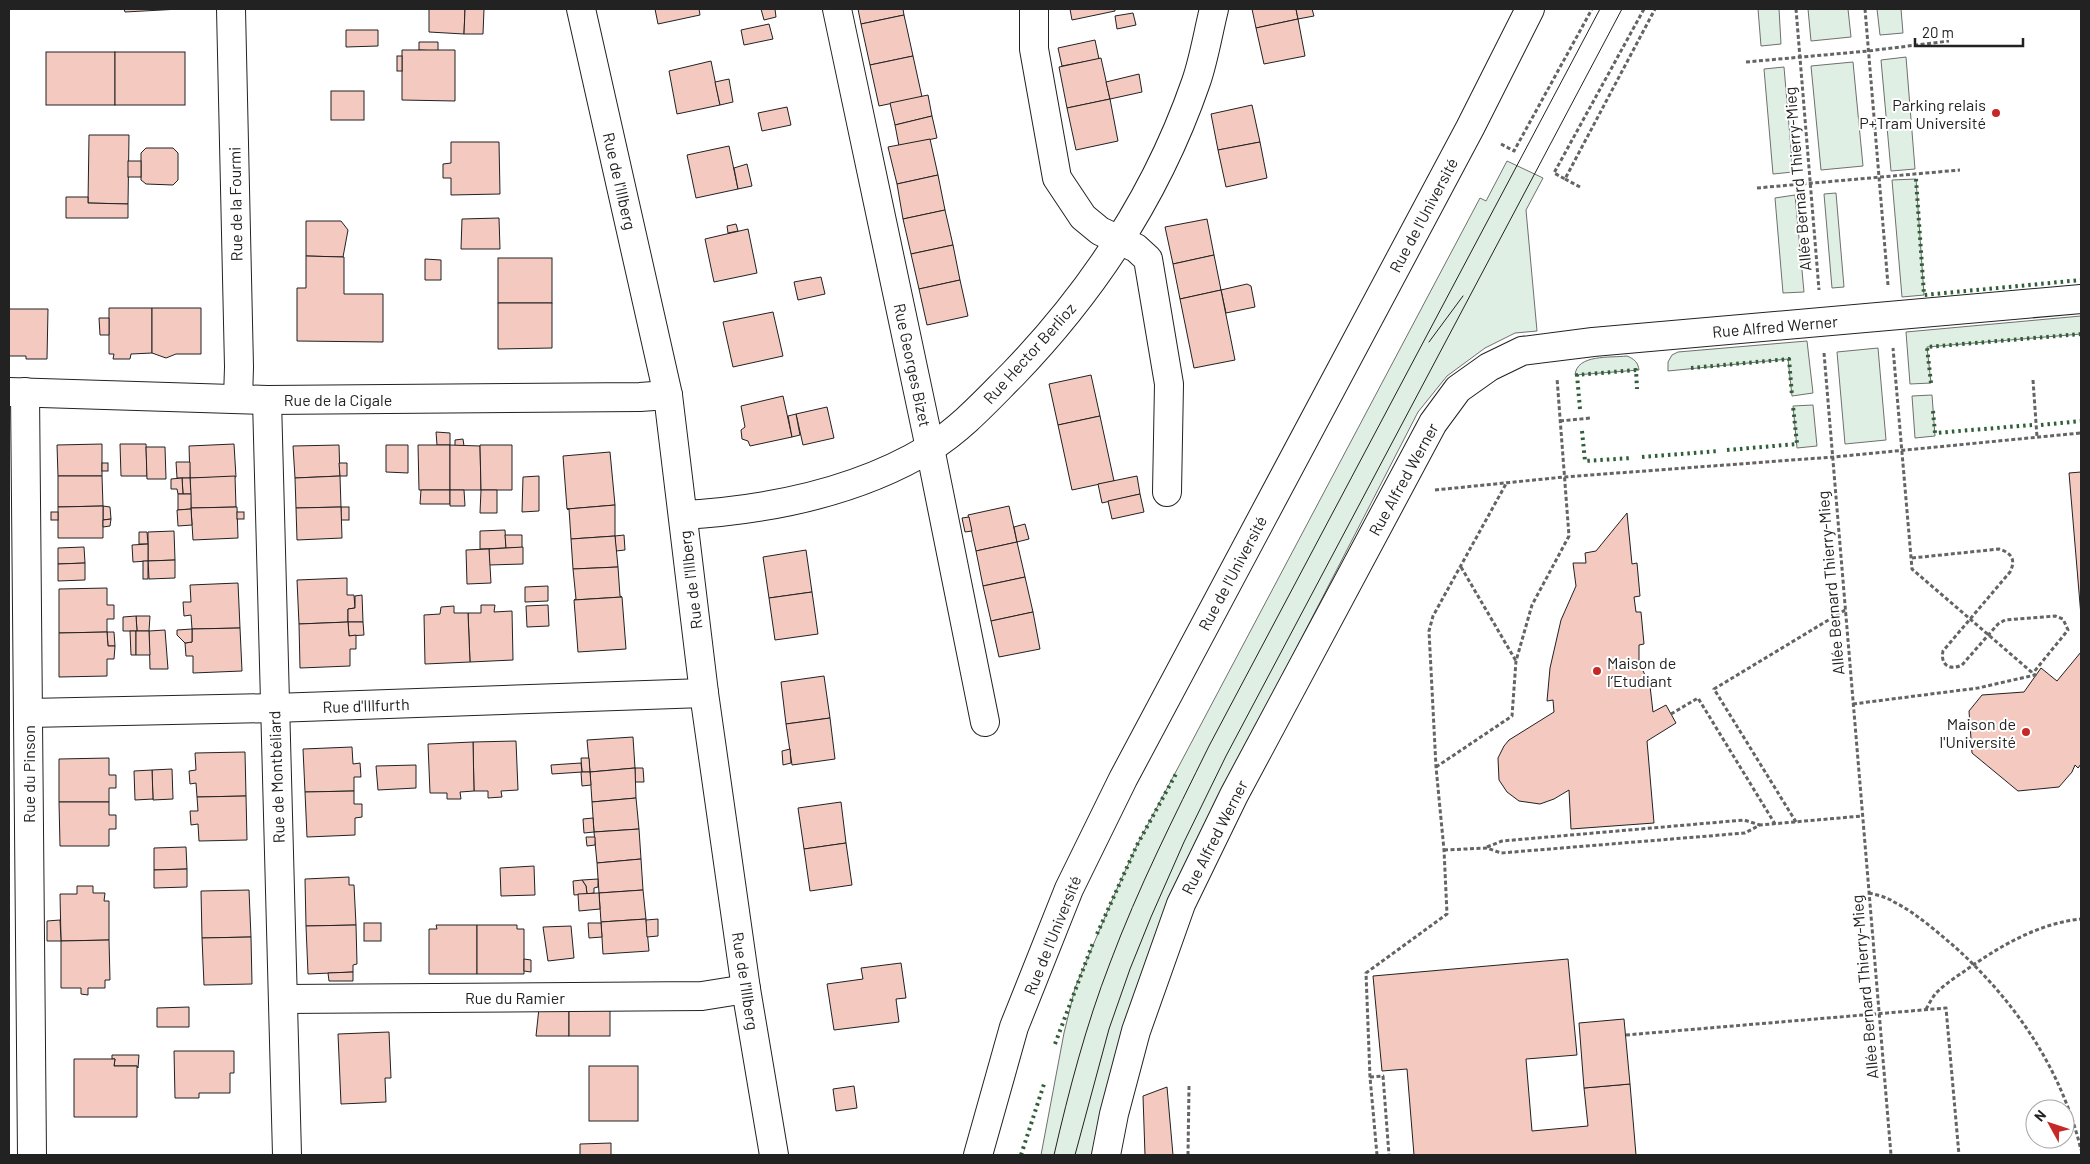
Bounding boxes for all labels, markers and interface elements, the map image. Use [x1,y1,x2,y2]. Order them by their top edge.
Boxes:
scale bar [1915,15,2022,47]
text: 20 m [1922,23,1954,41]
street label: Allée Bernard Thierry-Mieg [1779,86,1815,272]
place label: Parking relais P+Tram Université [1859,95,1986,132]
marker: Parking relais P+Tram Université [1990,107,2002,119]
street label: Rue de l'Illberg [600,131,640,231]
street label: Rue de la Fourmi [225,147,245,261]
street label: Rue de l'Université [1385,154,1461,276]
street label: Rue Hector Berlioz [979,299,1079,407]
street label: Rue Georges Bizet [891,301,935,429]
street label: Rue Alfred Werner [1711,311,1839,341]
street label: Rue de la Cigale [284,390,392,409]
street label: Rue Alfred Werner [1364,419,1442,539]
street label: Allée Bernard Thierry-Mieg [1812,490,1848,676]
street label: Rue de l'Université [1194,512,1270,634]
street label: Rue de l'Illberg [675,530,705,630]
place label: Maison de l’Etudiant [1607,653,1676,690]
marker: Maison de l’Etudiant [1591,665,1603,677]
street label: Rue d'Illfurth [322,694,410,716]
street label: Rue de Montbéliard [264,710,288,844]
place label: Maison de l'Université [1940,714,2016,751]
street label: Rue du Pinson [19,725,38,823]
marker: Maison de l'Université [2020,726,2032,738]
street label: Rue Alfred Werner [1177,776,1251,897]
street label: Rue de l'Université [1019,873,1085,997]
street label: Allée Bernard Thierry-Mieg [1846,894,1882,1080]
street label: Rue de l'Illberg [729,931,763,1031]
street label: Rue du Ramier [465,988,565,1007]
north arrow [2025,1099,2075,1149]
text: N [2030,1106,2049,1124]

